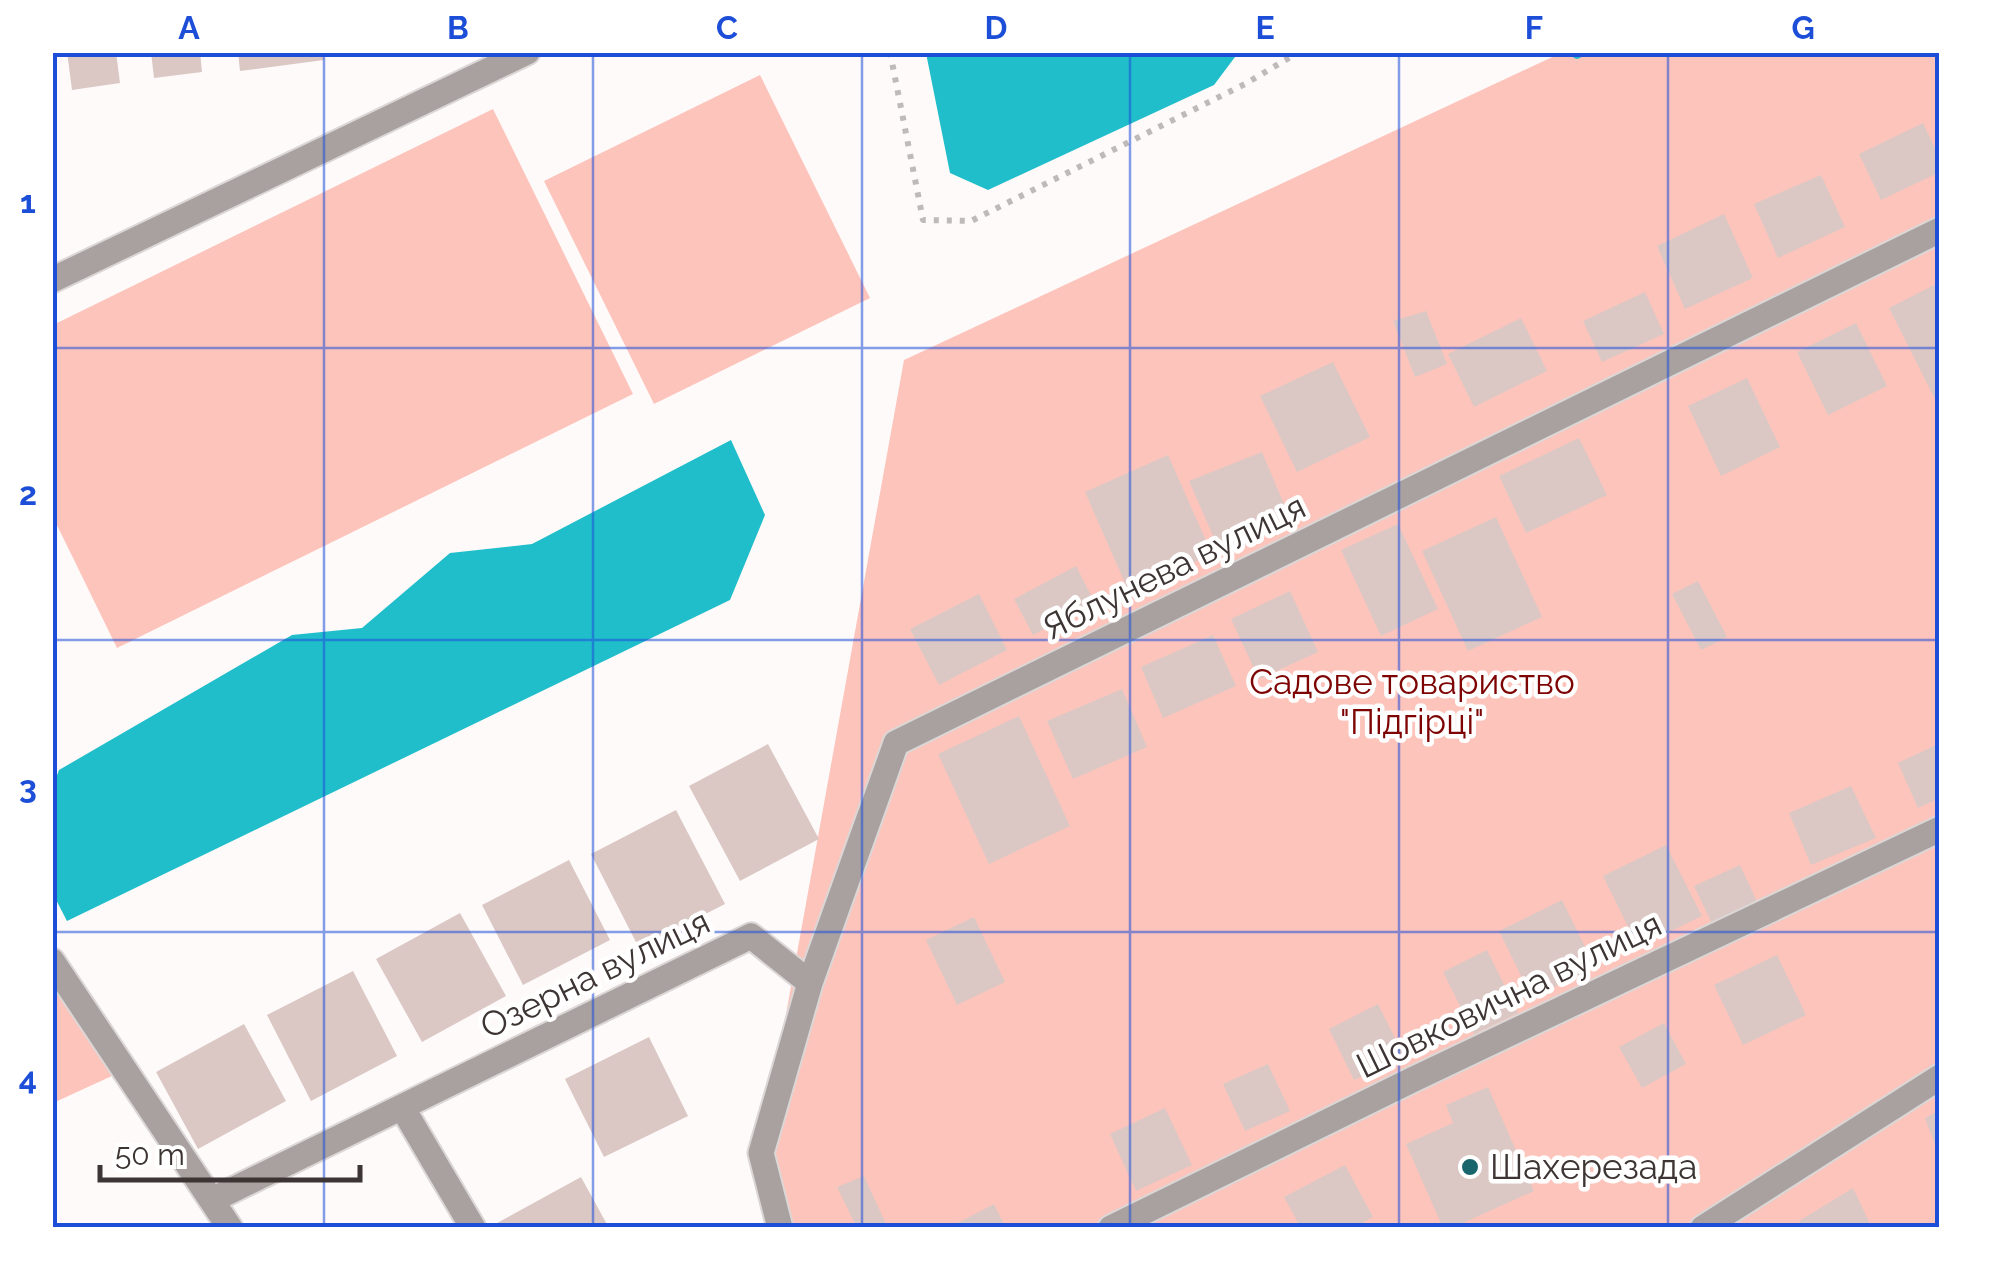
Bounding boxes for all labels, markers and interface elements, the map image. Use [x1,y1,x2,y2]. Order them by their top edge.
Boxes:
text: A [178,9,200,46]
text: B [447,9,469,46]
text: C [716,9,738,46]
text: D [985,9,1007,46]
text: E [1255,9,1275,46]
text: F [1525,9,1543,46]
text: G [1791,9,1815,46]
text: 1 [20,183,36,220]
text: 2 [19,475,37,512]
street label: Яблунева вулиця [1036,485,1312,648]
park label: Садове товариство "Підгірці" [1249,661,1575,742]
text: 3 [19,768,37,805]
street label: Озерна вулиця [474,900,716,1047]
street label: Шовковична вулиця [1350,903,1668,1086]
text: 4 [19,1060,37,1097]
scale bar [100,1120,360,1182]
text: 50 m [115,1137,185,1172]
place label: Шахерезада [1490,1146,1697,1187]
marker: Шахерезада [1459,1156,1481,1178]

